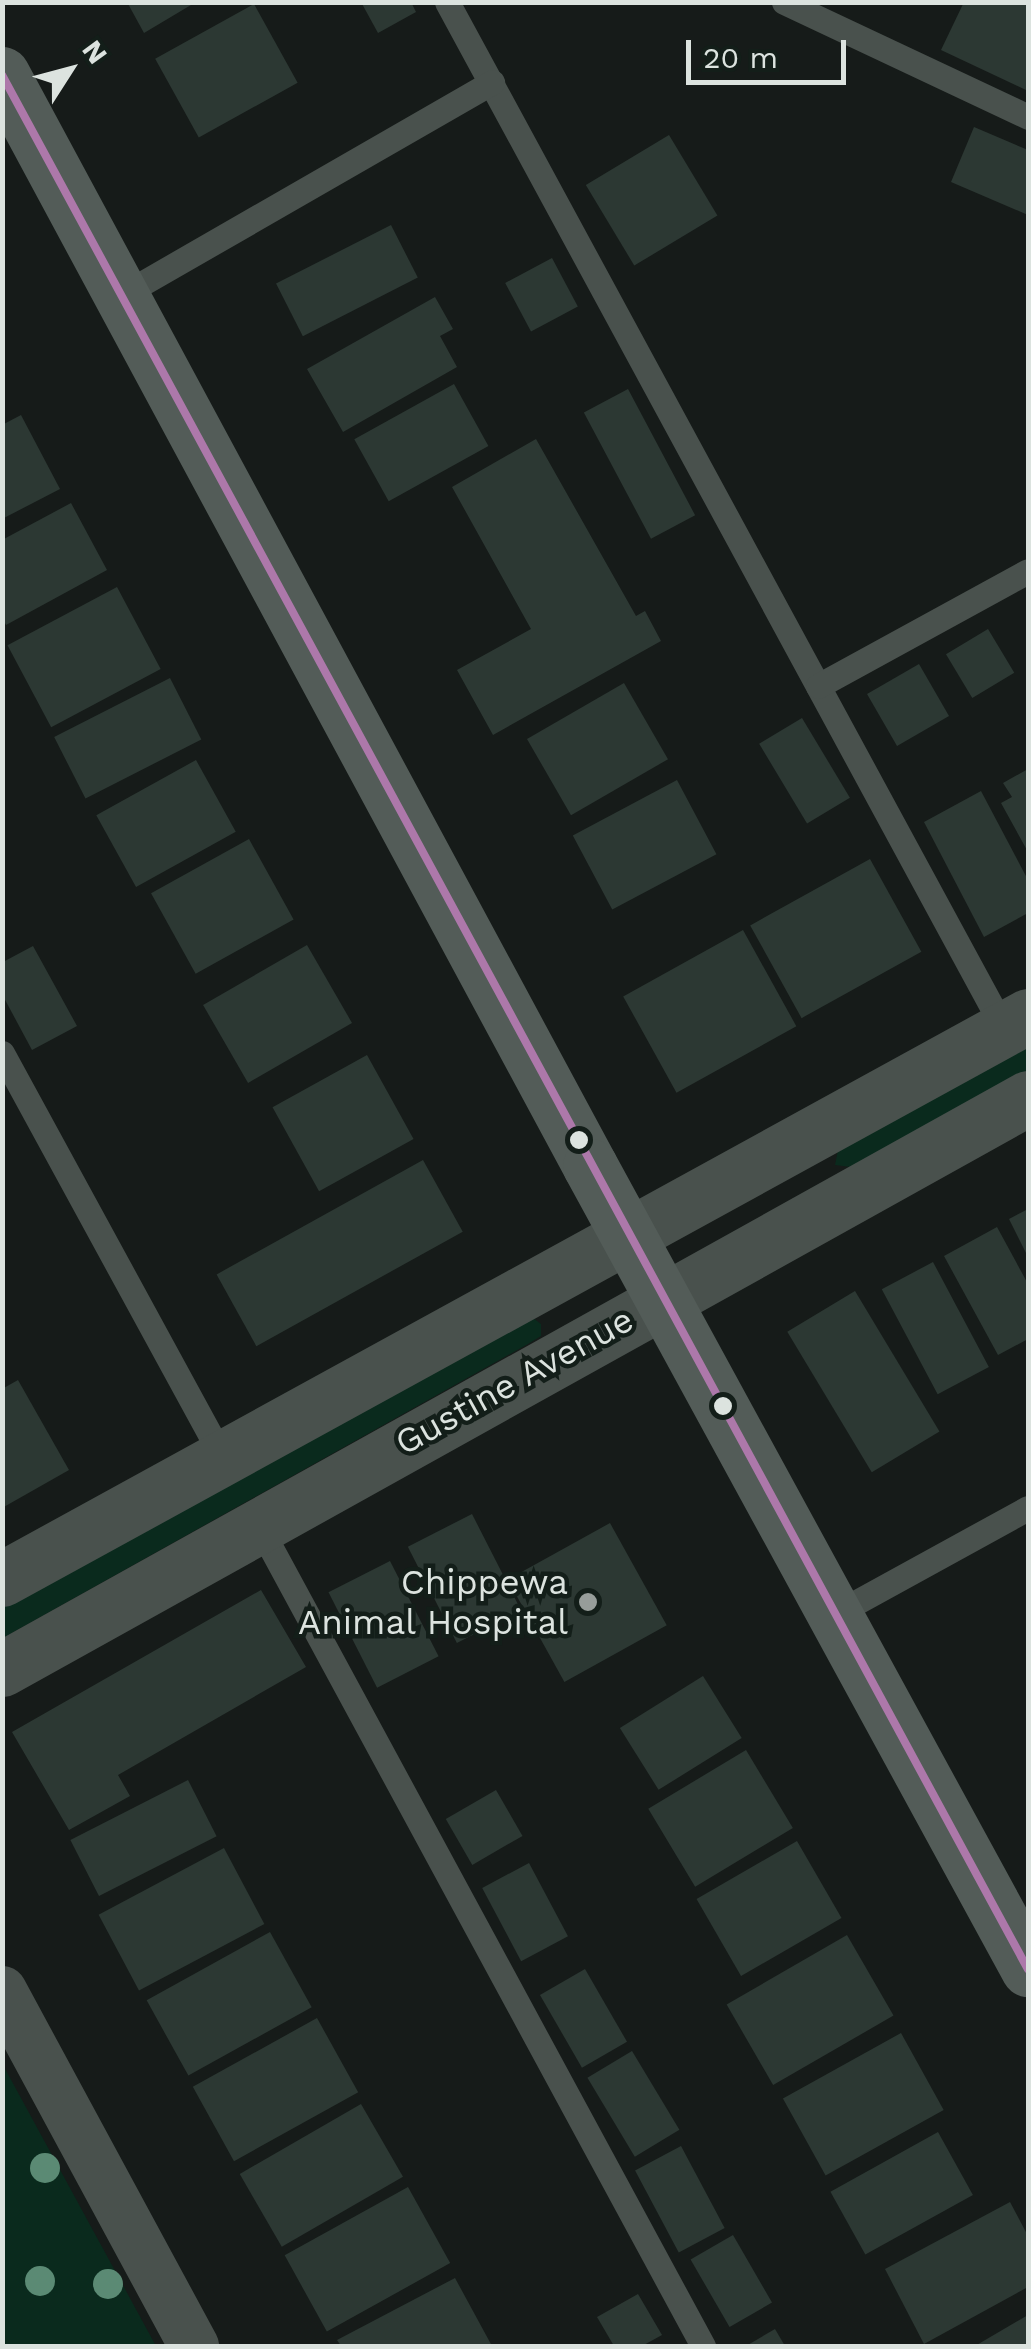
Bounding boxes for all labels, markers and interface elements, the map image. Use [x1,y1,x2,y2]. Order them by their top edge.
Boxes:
north arrow [20,20,120,120]
scale bar [691,20,851,82]
text: N [75,34,114,70]
text: 20 m [703,40,778,75]
unlabelled marker [569,1130,589,1150]
street label: Gustine Avenue [387,1298,641,1464]
unlabelled marker [713,1396,733,1416]
place label: Chippewa Animal Hospital [297,1561,568,1643]
marker: Chippewa Animal Hospital [577,1591,599,1613]

